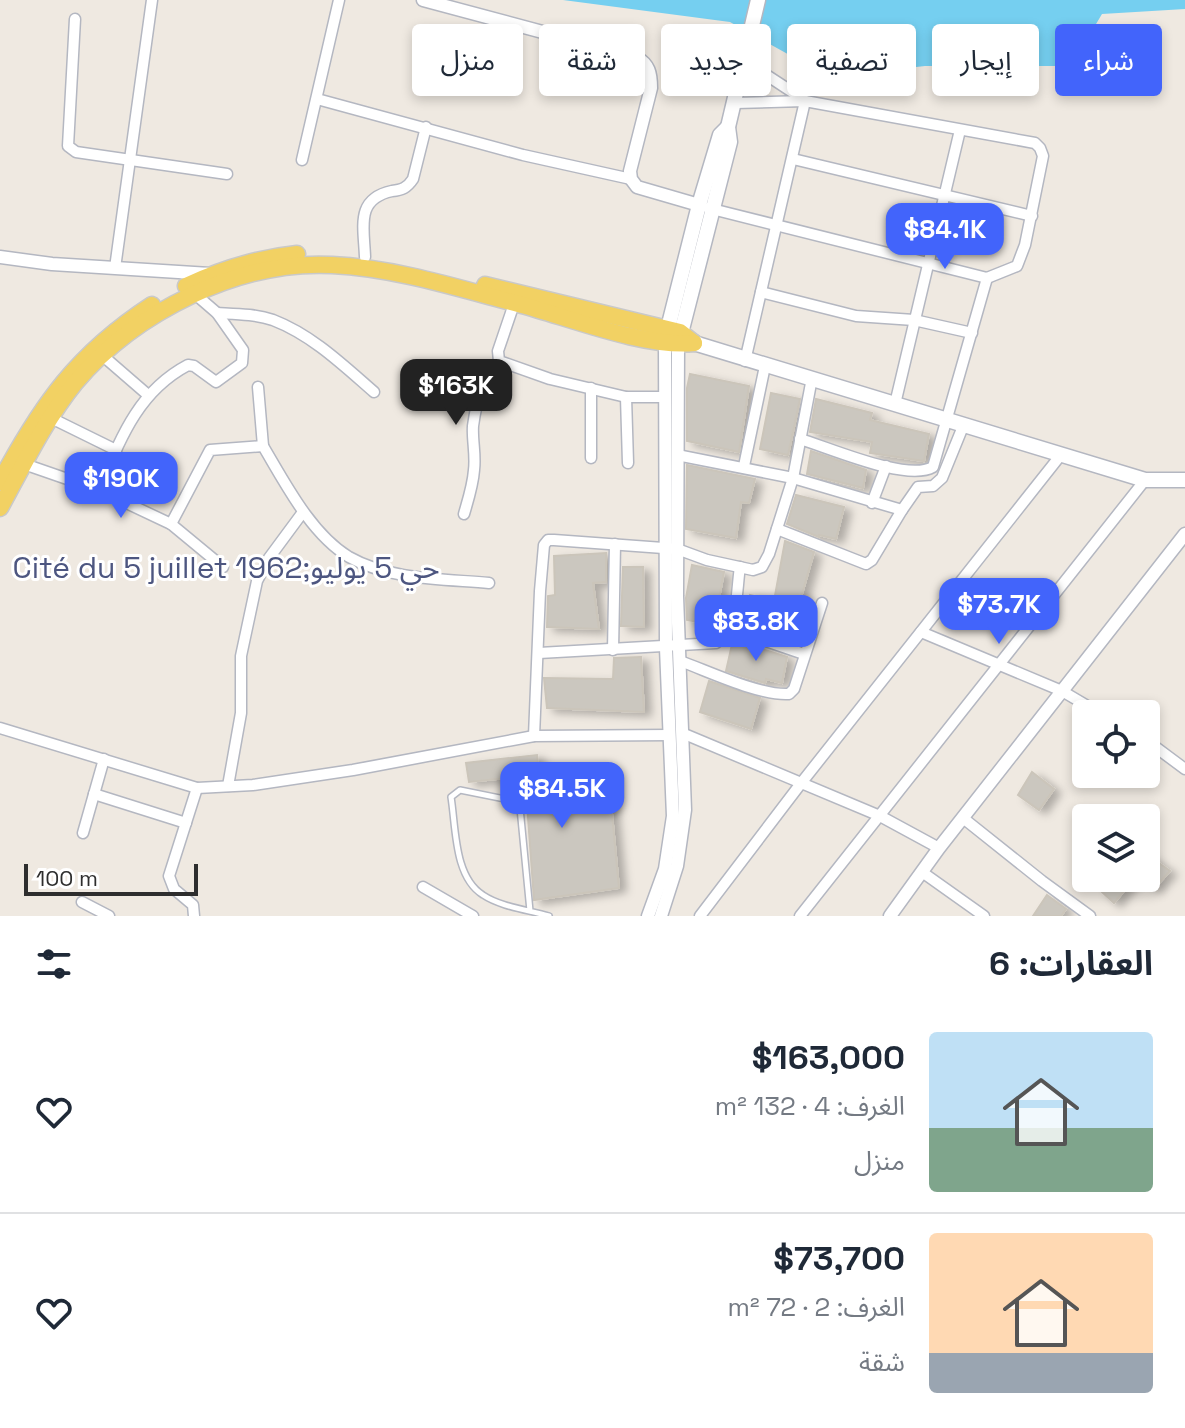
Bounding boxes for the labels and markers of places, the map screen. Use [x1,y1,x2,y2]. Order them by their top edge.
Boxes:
pin: $84.1K [880,203,1010,271]
pin: $163K [400,359,512,427]
pin: $190K [65,452,177,520]
pin: $73.7K [934,578,1064,646]
pin: $83.8K [691,595,821,663]
pin: $84.5K [497,762,627,830]

